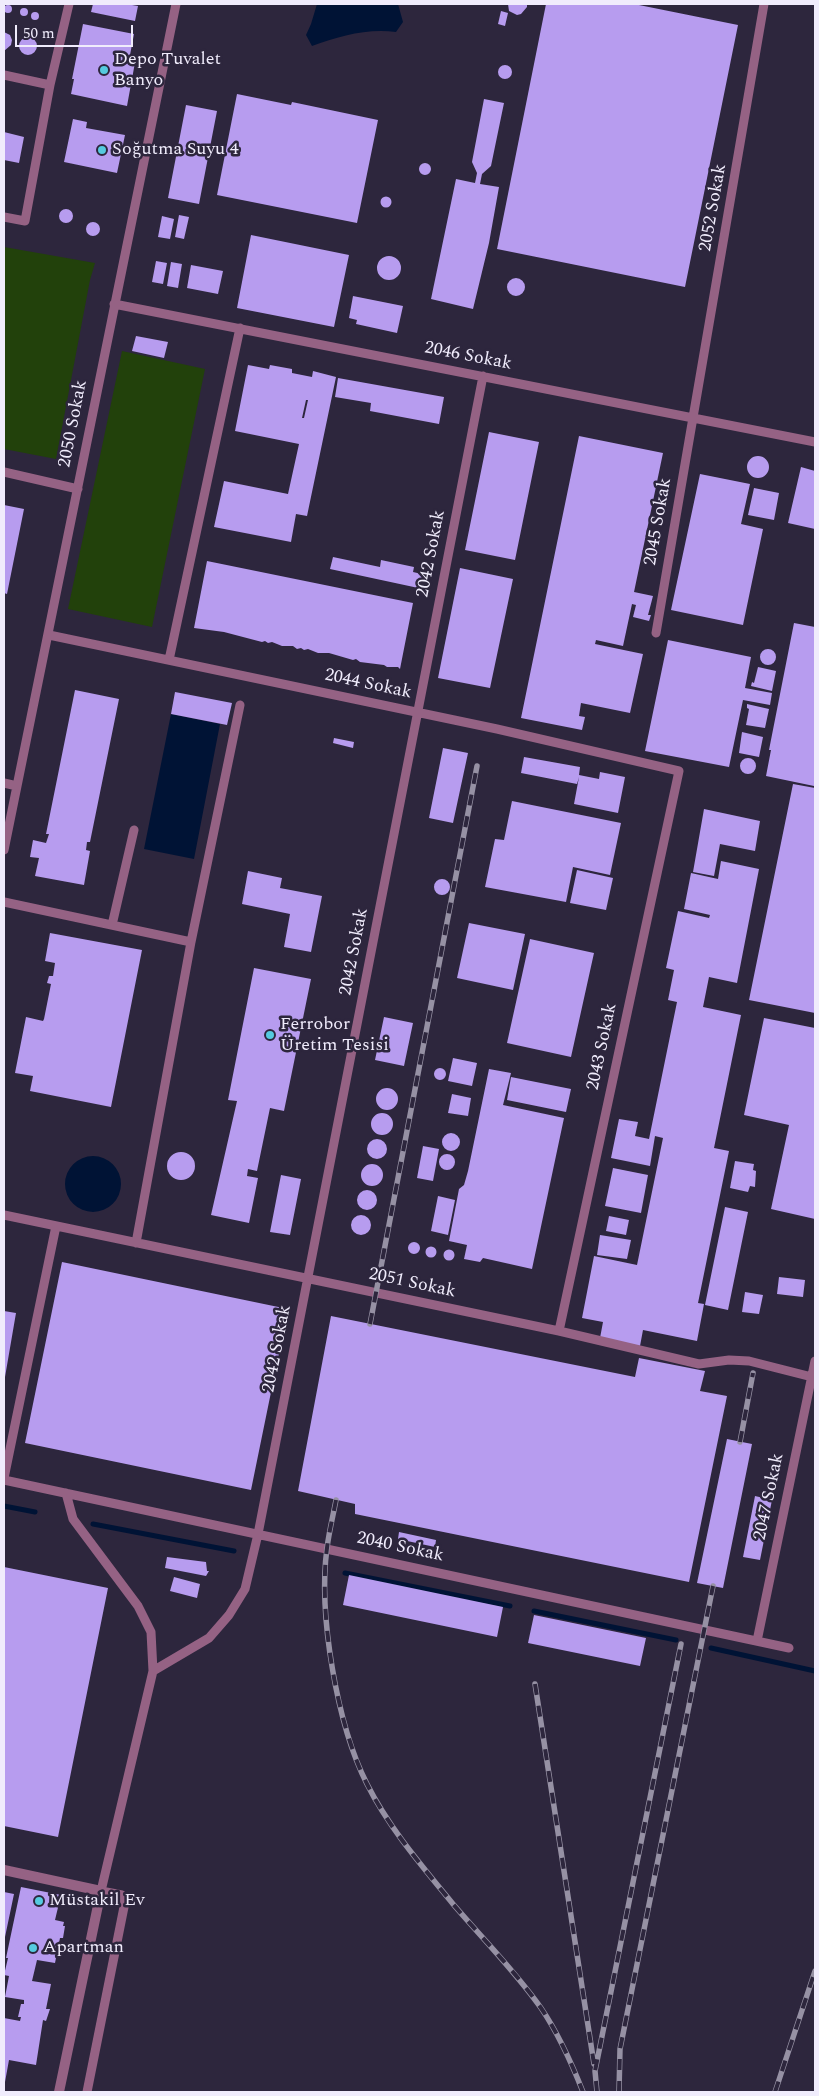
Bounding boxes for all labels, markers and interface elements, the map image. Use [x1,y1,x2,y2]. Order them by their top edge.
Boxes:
scale bar [18,15,135,47]
text: 50 m [23,22,55,45]
place label: Depo Tuvalet Banyo [114,49,221,92]
marker: Depo Tuvalet Banyo [98,64,110,76]
place label: Soğutma Suyu 4 [112,139,239,161]
marker: Soğutma Suyu 4 [96,144,108,156]
street label: 2052 Sokak [696,162,732,254]
street label: 2046 Sokak [422,338,514,376]
street label: 2050 Sokak [55,378,93,470]
street label: 2045 Sokak [641,476,677,568]
street label: 2042 Sokak [413,508,451,600]
street label: 2044 Sokak [322,665,414,705]
street label: 2042 Sokak [336,906,374,998]
street label: 2043 Sokak [583,1001,623,1093]
place label: Ferrobor Üretim Tesisi [280,1014,389,1056]
marker: Ferrobor Üretim Tesisi [264,1029,276,1041]
street label: 2051 Sokak [366,1264,458,1304]
street label: 2042 Sokak [259,1303,297,1395]
street label: 2047 Sokak [750,1451,790,1543]
street label: 2040 Sokak [354,1528,446,1568]
place label: Müstakil Ev [49,1890,145,1912]
marker: Müstakil Ev [33,1895,45,1907]
place label: Apartman [43,1937,124,1959]
marker: Apartman [27,1942,39,1954]

